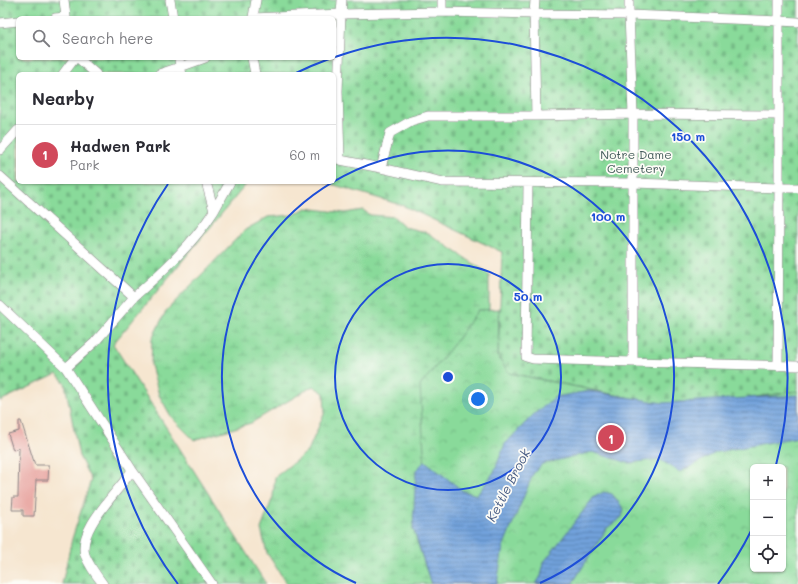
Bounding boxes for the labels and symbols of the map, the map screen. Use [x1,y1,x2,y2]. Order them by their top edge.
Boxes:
text: 150 m [671,128,705,144]
park label: Notre Dame Cemetery [600,146,672,176]
text: 100 m [591,208,625,224]
text: 50 m [514,288,542,304]
centre of rings [441,370,455,384]
your location [468,389,488,409]
pin: 1 [598,423,624,453]
water label: Kettle Brook [482,444,534,524]

